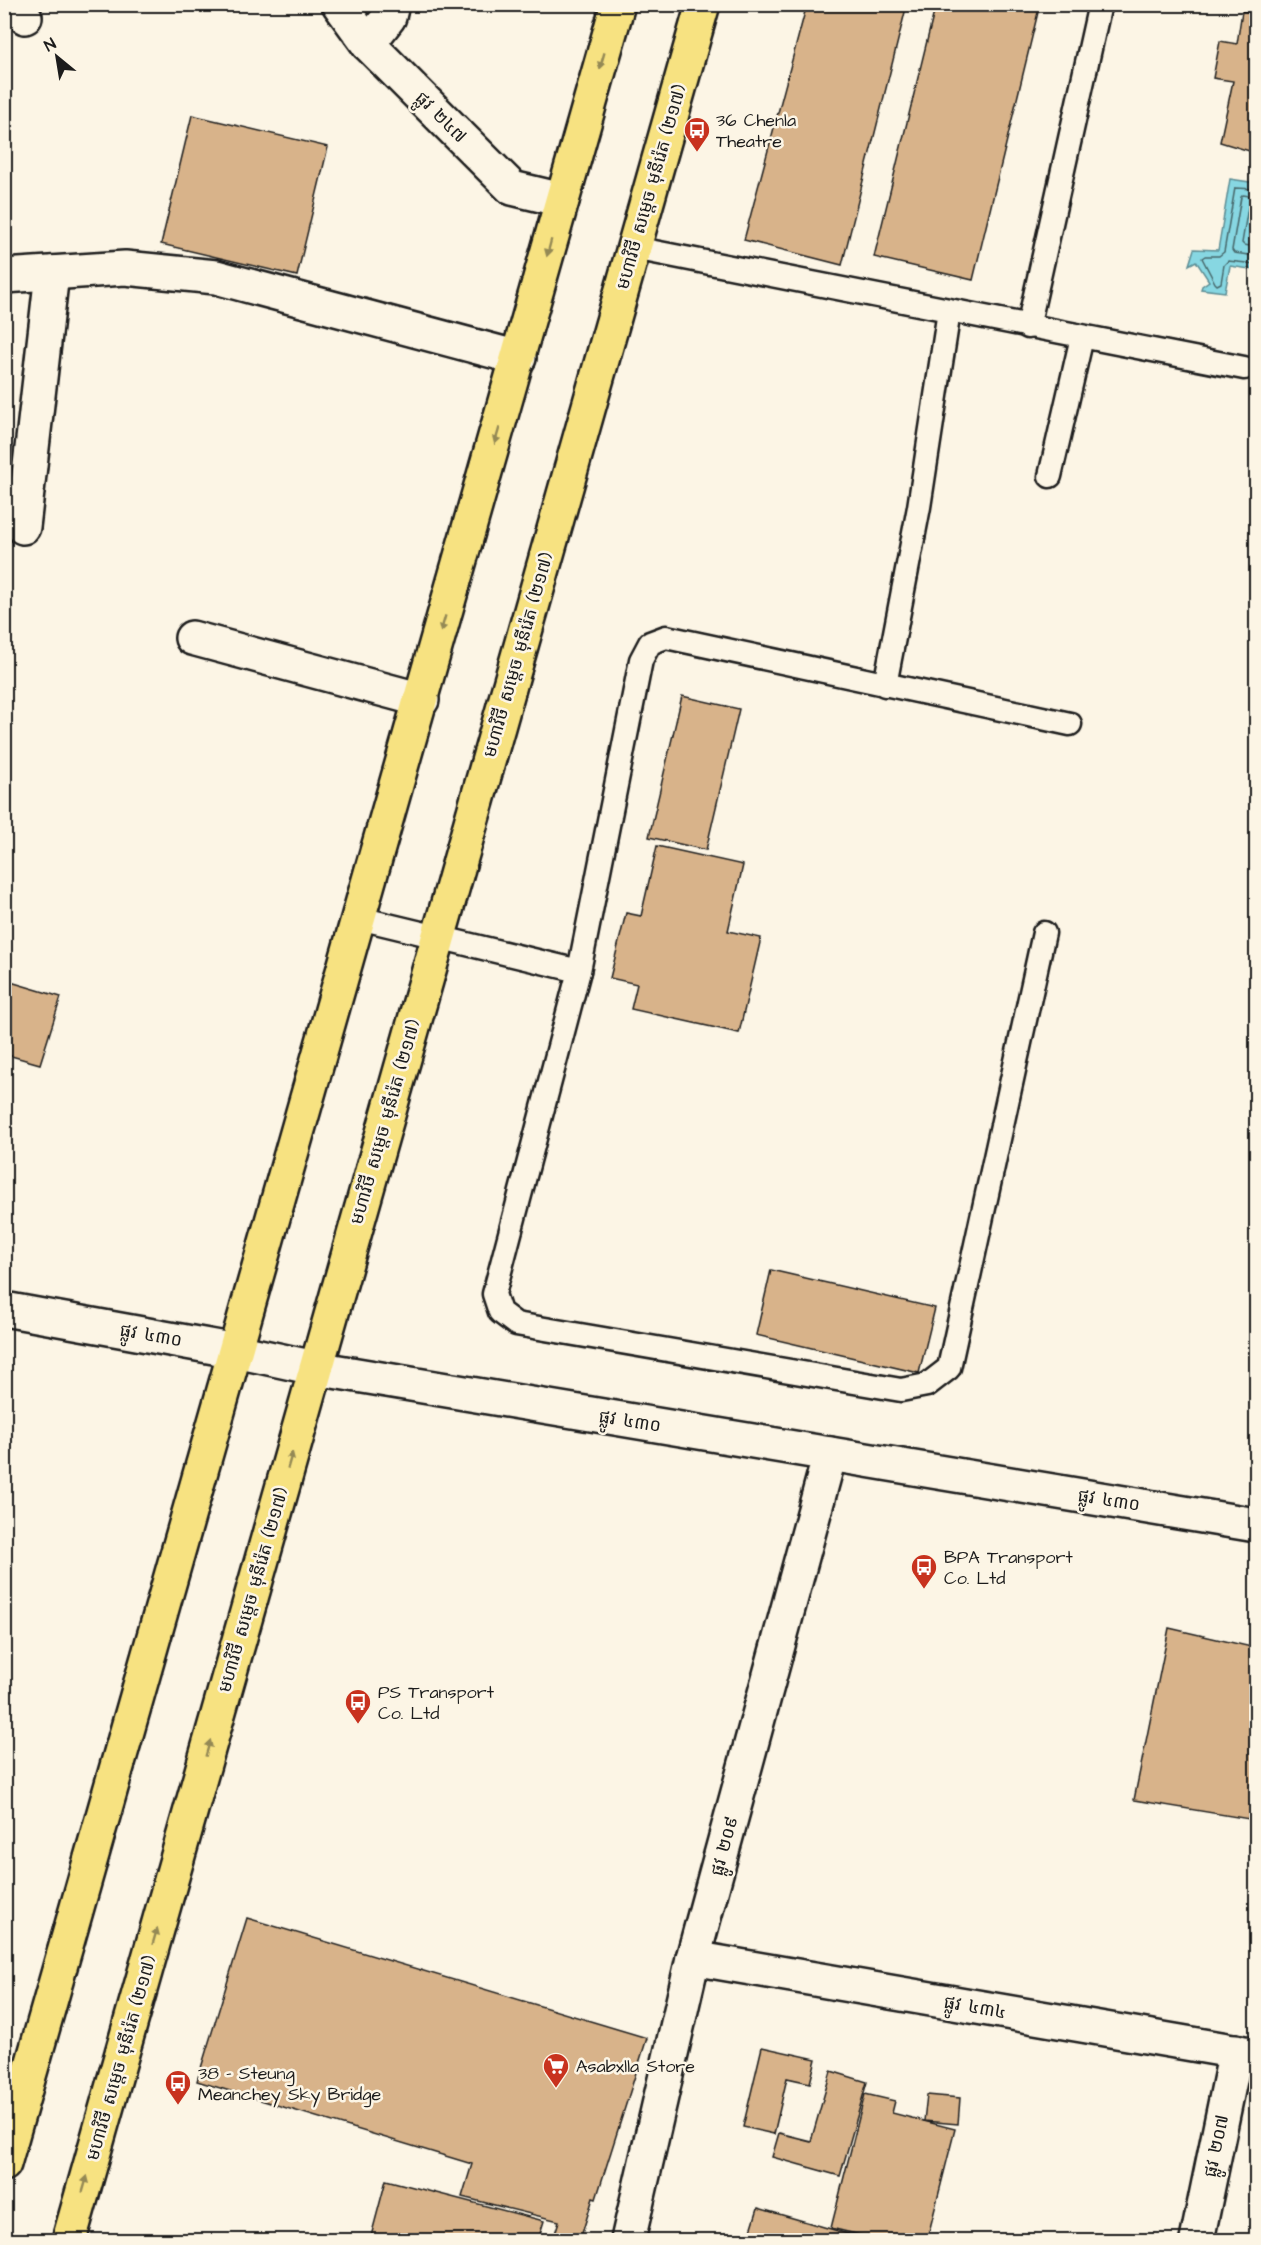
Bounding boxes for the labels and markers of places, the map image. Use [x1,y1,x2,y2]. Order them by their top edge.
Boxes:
place label: 36 Chenla Theatre [716,108,796,154]
bus stop icon: 36 Chenla Theatre [682,115,712,153]
place label: BPA Transport Co. Ltd [944,1545,1073,1591]
bus stop icon: BPA Transport Co. Ltd [909,1552,939,1590]
place label: PS Transport Co. Ltd [378,1680,495,1726]
bus stop icon: PS Transport Co. Ltd [343,1687,373,1725]
supermarket icon: Asabxlla Store [541,2051,571,2089]
place label: Asabxlla Store [576,2054,695,2079]
place label: 38 - Steung Meanchey Sky Bridge [198,2061,382,2108]
bus stop icon: 38 - Steung Meanchey Sky Bridge [163,2068,193,2106]

